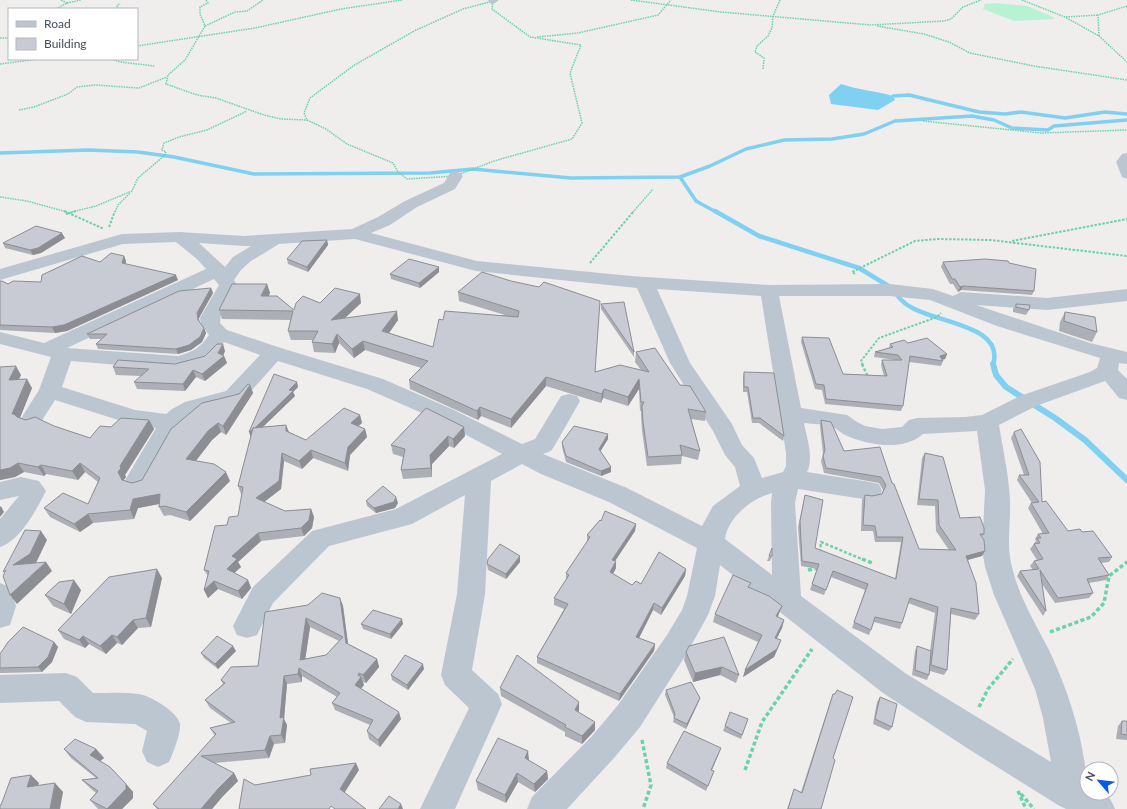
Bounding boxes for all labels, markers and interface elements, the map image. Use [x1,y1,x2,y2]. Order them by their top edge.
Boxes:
legend [8,8,138,60]
text: Road [44,16,71,31]
text: Building [44,36,87,51]
north arrow [1079,761,1119,801]
text: N [1082,769,1097,783]

